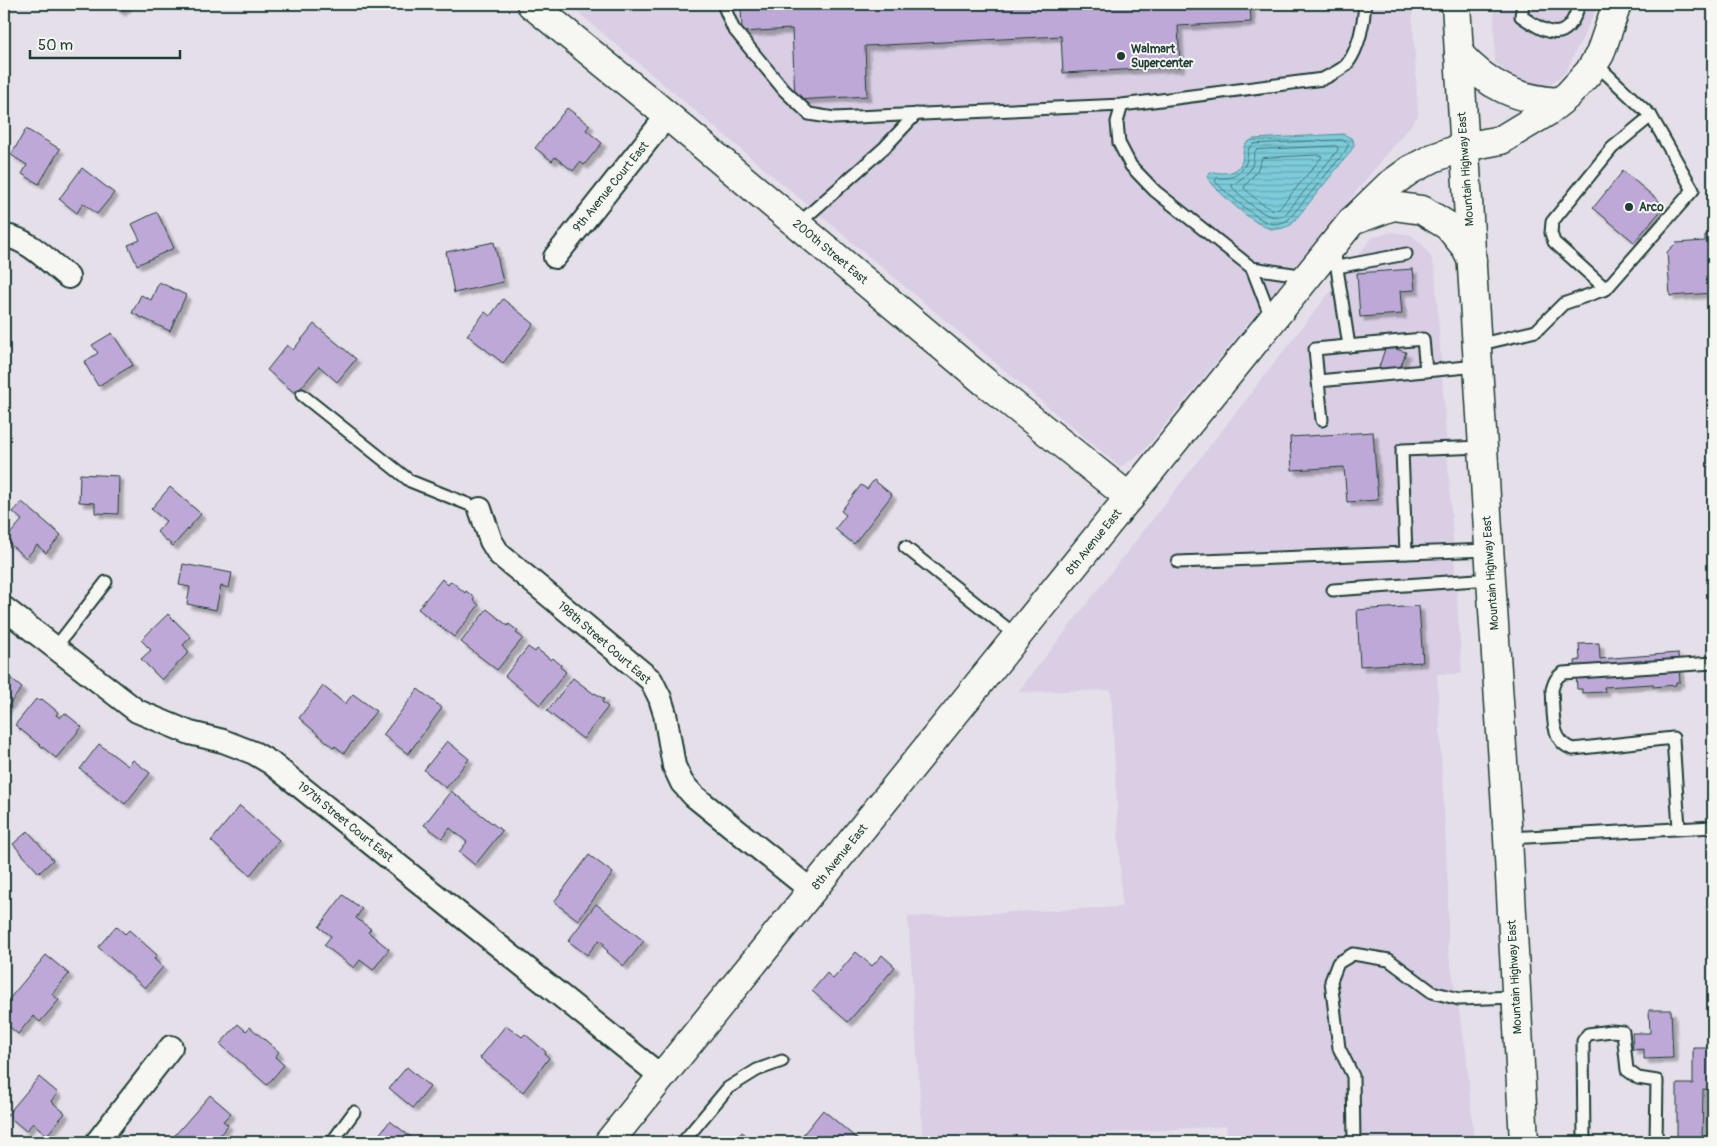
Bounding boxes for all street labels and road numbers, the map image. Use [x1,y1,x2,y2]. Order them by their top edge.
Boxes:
street label: Mountain Highway East [1455,111,1477,227]
street label: 9th Avenue Court East [570,138,652,235]
street label: 200th Street East [789,216,871,288]
street label: 8th Avenue East [1063,506,1125,578]
street label: Mountain Highway East [1480,515,1502,631]
street label: 198th Street Court East [554,598,654,688]
street label: 197th Street Court East [294,779,396,865]
street label: 8th Avenue East [809,821,871,893]
street label: Mountain Highway East [1505,919,1525,1035]

